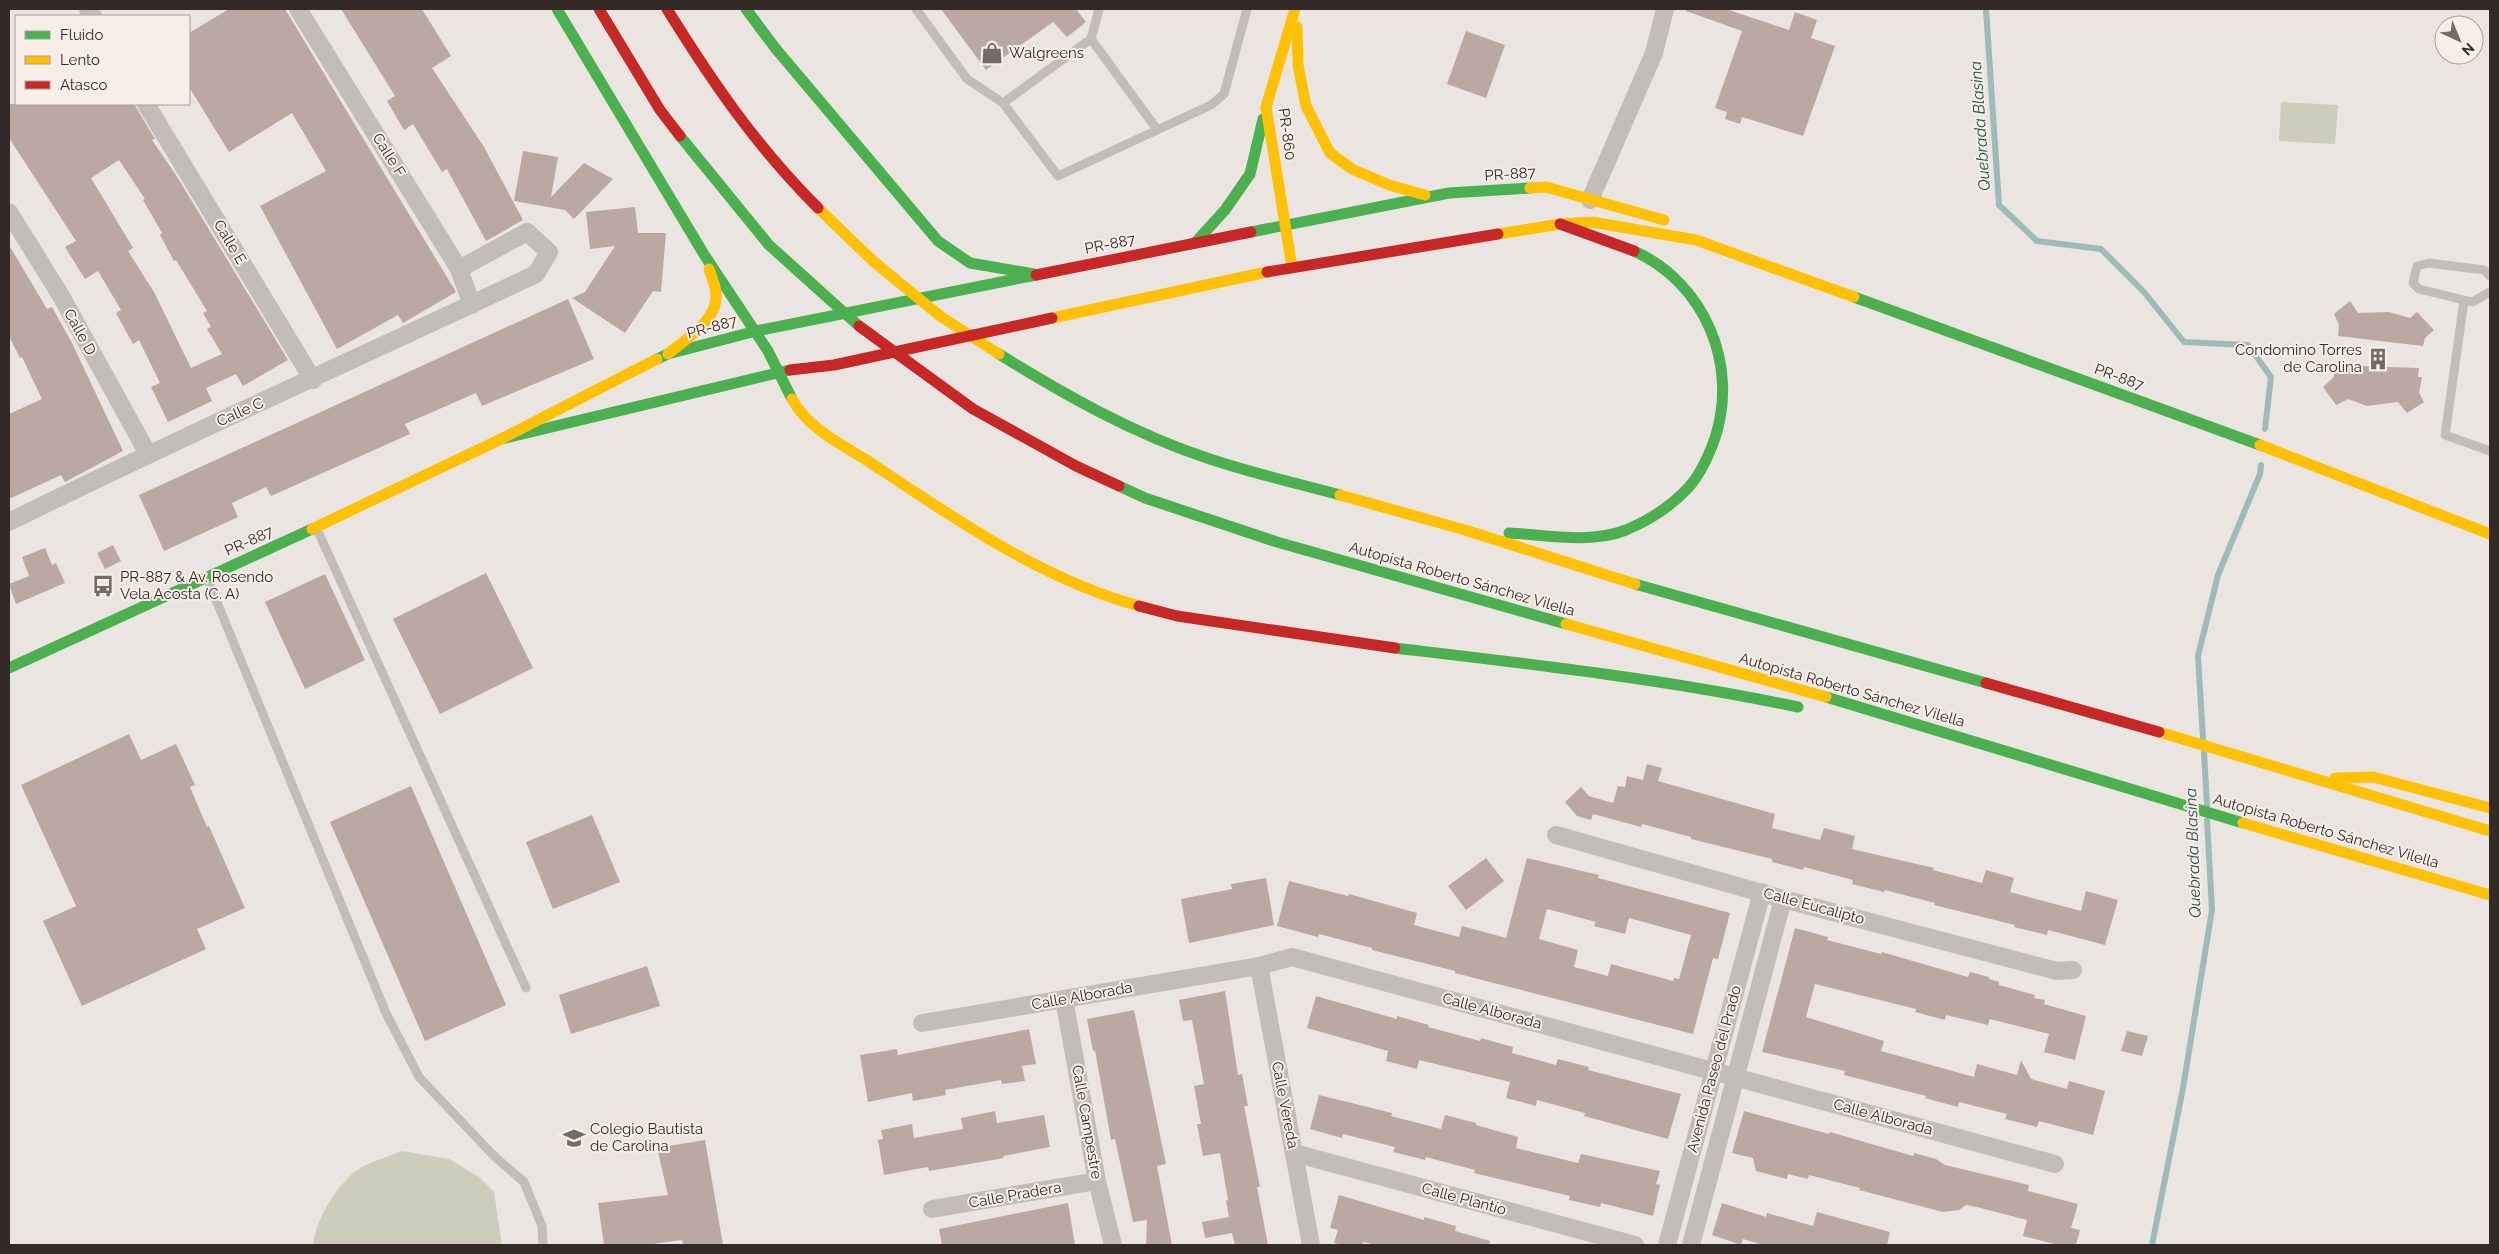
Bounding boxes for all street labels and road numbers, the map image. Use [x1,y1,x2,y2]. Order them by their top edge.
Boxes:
street label: PR-860 [1274,107,1300,161]
street label: Calle F [369,130,409,180]
street label: PR-887 [1484,163,1536,185]
street label: Calle E [210,217,250,267]
street label: PR-887 [1083,230,1137,258]
street label: Calle D [60,306,100,358]
street label: PR-887 [685,312,739,342]
street label: PR-887 [2092,360,2146,394]
street label: Calle C [214,394,266,430]
street label: PR-887 [222,522,276,560]
street label: Autopista Roberto Sánchez Vilella [1347,538,1577,620]
street label: Autopista Roberto Sánchez Vilella [1737,649,1967,731]
street label: Autopista Roberto Sánchez Vilella [2211,790,2441,872]
street label: Calle Eucalipto [1762,884,1867,928]
street label: Calle Alborada [1030,978,1134,1014]
street label: Avenida Paseo del Prado [1683,983,1745,1155]
street label: Calle Alborada [1440,989,1544,1033]
street label: Calle Vereda [1268,1060,1302,1150]
street label: Calle Campestre [1068,1063,1106,1181]
street label: Calle Alborada [1831,1095,1935,1139]
street label: Calle Pradera [967,1178,1063,1212]
street label: Calle Plantío [1420,1179,1508,1219]

